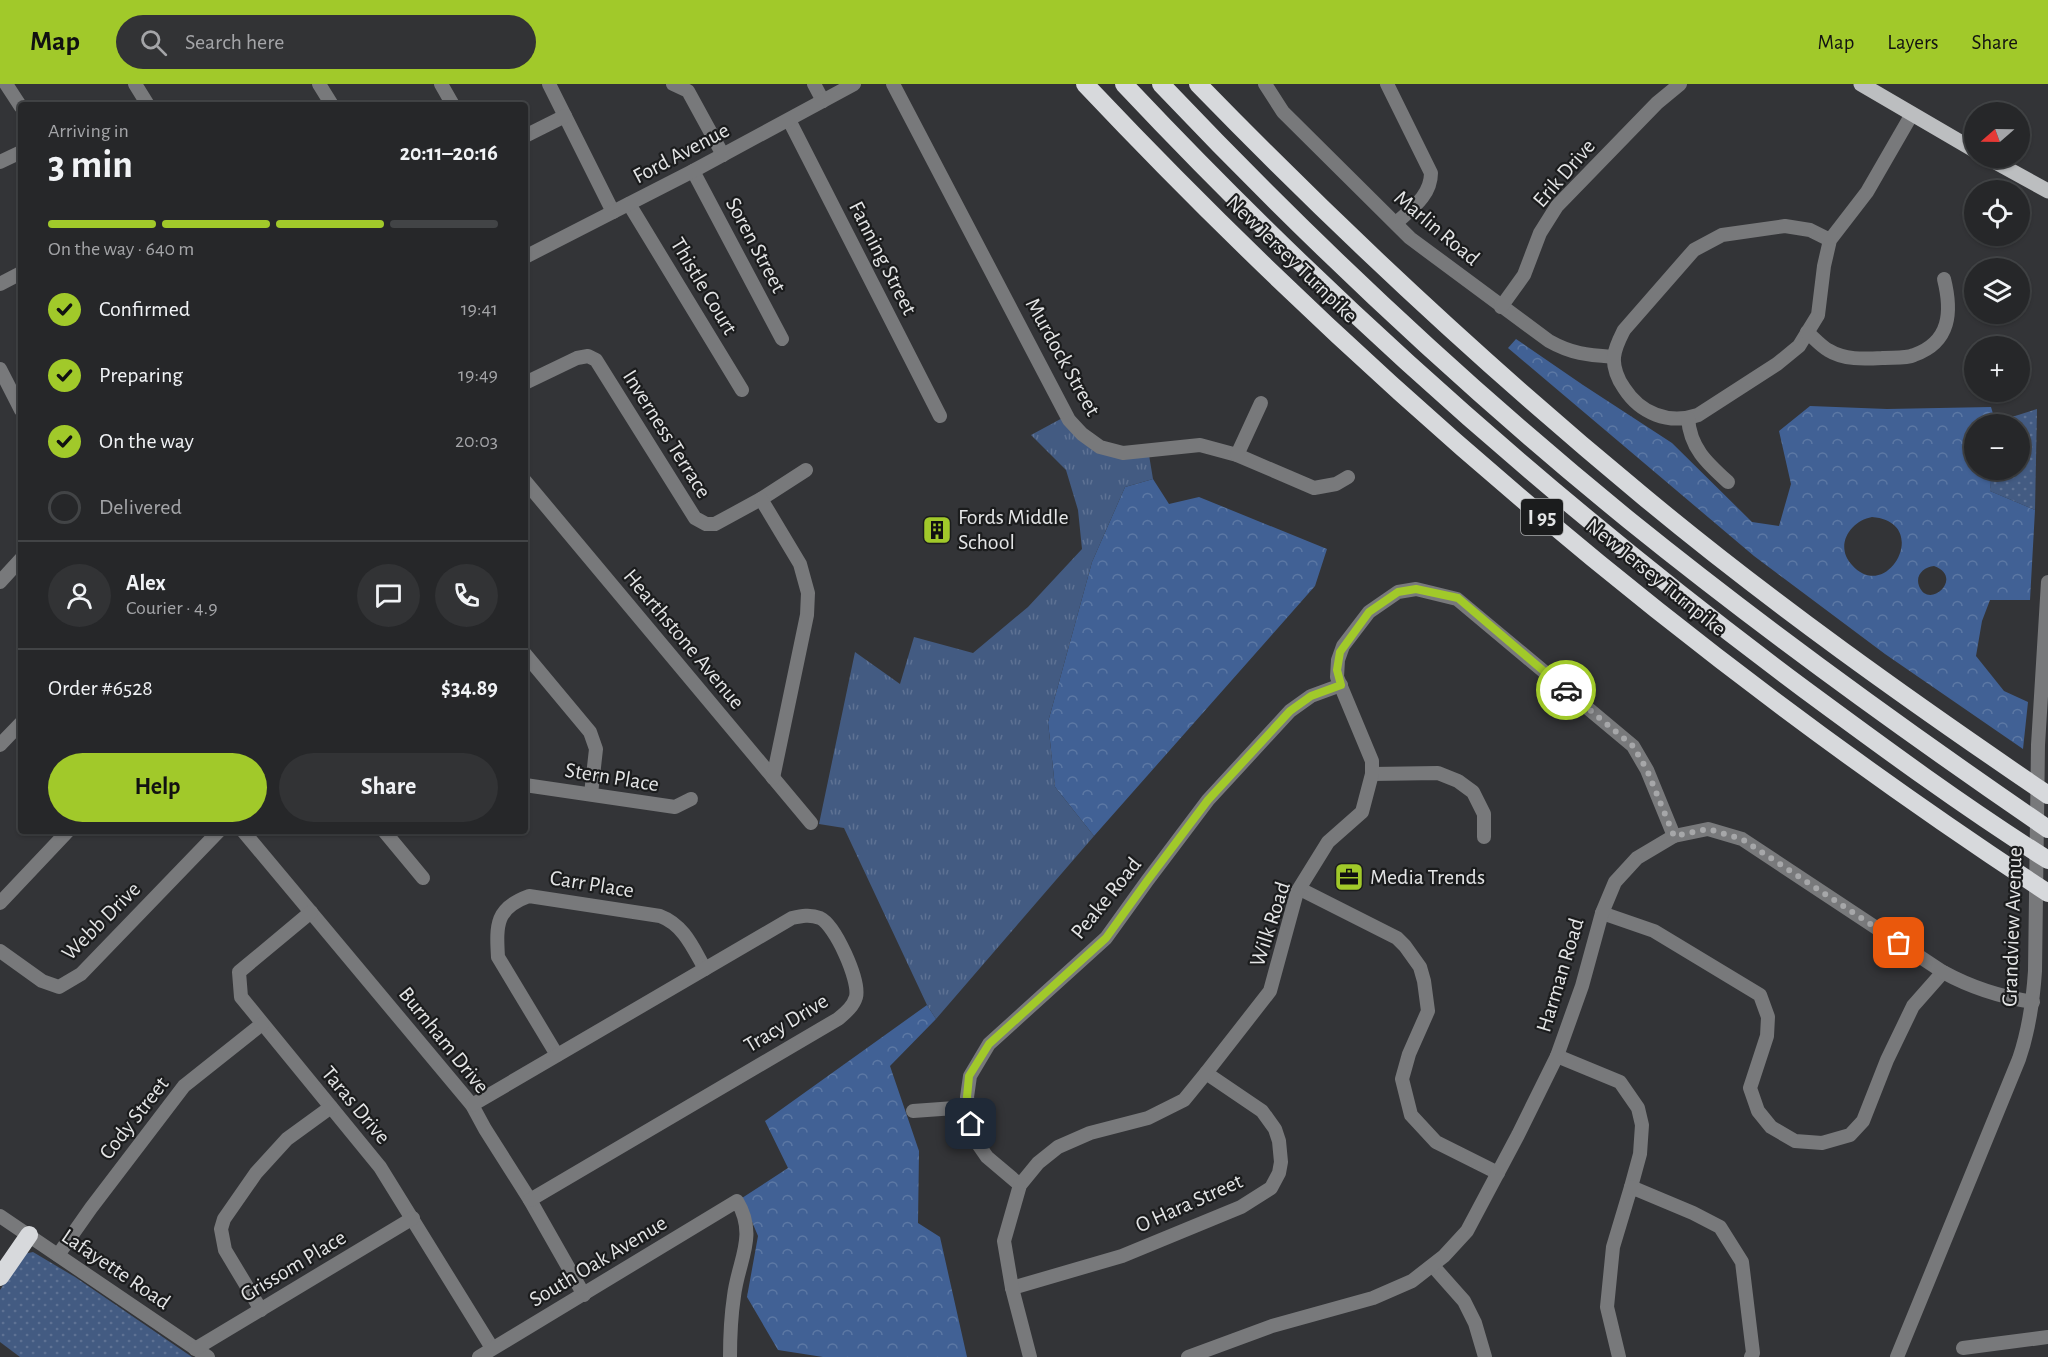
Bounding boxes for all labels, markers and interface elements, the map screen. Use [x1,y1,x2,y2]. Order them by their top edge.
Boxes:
search box [116,15,536,69]
icon: search [137,26,170,59]
text: Map [30,28,80,56]
text: Search here [185,31,284,53]
text: Map [1818,32,1854,53]
text: Layers [1887,32,1938,53]
text: Share [1971,32,2018,53]
north arrow [1964,102,2030,168]
map controls [1964,102,2030,480]
street label: Ford Avenue [629,119,733,187]
text: Arriving in [48,121,129,141]
street label: Erik Drive [1529,135,1599,211]
text: 20:11–20:16 [400,142,498,164]
text: 3 min [48,146,133,185]
button: locate [1964,180,2030,246]
street label: Marlin Road [1390,186,1484,270]
street label: New Jersey Turnpike [1222,191,1362,327]
street label: Soren Street [722,194,790,296]
street label: Fanning Street [845,198,921,318]
street label: Thistle Court [667,234,741,338]
text: On the way · 640 m [48,239,194,259]
button: layers [1964,258,2030,324]
icon: check [48,293,81,326]
street label: Murdock Street [1022,294,1104,420]
text: Confirmed [99,298,190,320]
text: 19:41 [461,299,498,319]
button: + [1964,336,2030,402]
icon: check [48,359,81,392]
text: Preparing [99,364,183,386]
text: 19:49 [458,365,498,385]
street label: Inverness Terrace [619,366,715,502]
button: − [1964,414,2030,480]
icon: check [48,425,81,458]
text: On the way [99,430,194,452]
text: 20:03 [455,431,498,451]
text: Delivered [99,496,182,518]
road number: I 95 [1521,499,1563,535]
place label: Fords Middle School [958,506,1069,553]
building icon: Fords Middle School [921,514,953,546]
street label: New Jersey Turnpike [1582,514,1730,640]
button: person [48,564,111,627]
button: chat [357,564,420,627]
button: phone [435,564,498,627]
street label: Hearthstone Avenue [619,565,749,713]
text: Alex [126,572,166,594]
text: Courier · 4.9 [126,598,218,618]
courier [1536,660,1596,720]
icon: car [1550,674,1583,707]
text: Order #6528 [48,677,153,699]
text: $34.89 [441,677,498,699]
button: Help [48,753,267,822]
button: Share [279,753,498,822]
street label: Stern Place [563,759,661,795]
street label: Grandview Avenue [1998,847,2026,1007]
street label: Peake Road [1067,853,1145,943]
office icon: Media Trends [1333,861,1365,893]
street label: Carr Place [548,866,636,902]
place label: Media Trends [1370,866,1485,888]
street label: Webb Drive [58,878,144,964]
street label: Wilk Road [1246,879,1294,969]
street label: Harman Road [1532,915,1588,1035]
pin [1873,917,1924,968]
icon: bag [1882,926,1915,959]
street label: Burnham Drive [395,983,493,1097]
street label: Tracy Drive [740,989,832,1057]
street label: Taras Drive [317,1062,395,1148]
street label: Cody Street [95,1073,173,1163]
pin [945,1098,996,1149]
icon: home [954,1107,987,1140]
street label: O Hara Street [1132,1170,1246,1236]
street label: South Oak Avenue [525,1211,671,1311]
street label: Lafayette Road [58,1225,174,1313]
street label: Grissom Place [236,1226,350,1306]

